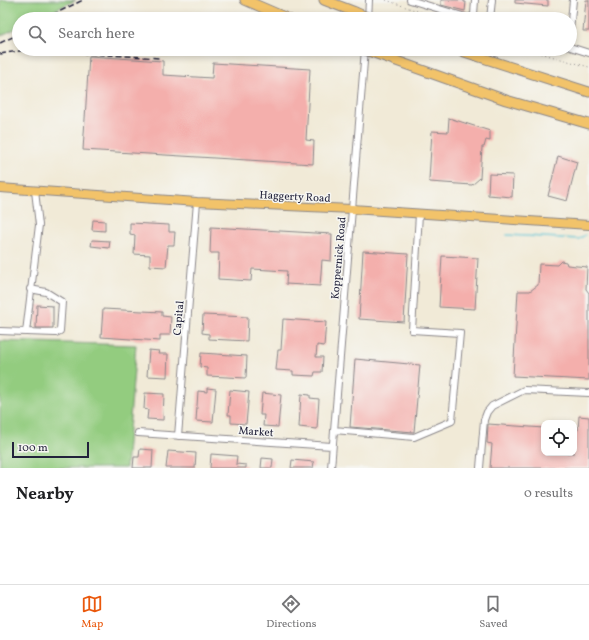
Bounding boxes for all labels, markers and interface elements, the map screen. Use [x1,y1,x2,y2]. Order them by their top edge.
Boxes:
search box [12,12,577,56]
icon: search [26,23,48,45]
text: Search here [58,24,135,45]
street label: Haggerty Road [259,188,331,207]
street label: Koppernick Road [328,216,351,300]
street label: Capital [171,300,188,336]
map controls [541,420,577,456]
button: locate [541,420,577,456]
street label: Market [238,424,274,441]
scale bar [12,440,89,459]
text: 100 m [18,441,48,456]
text: Nearby [16,483,74,506]
text: 0 results [524,485,573,503]
tab: Map [81,593,103,632]
tab: Directions [266,593,317,632]
tab: Saved [479,593,508,632]

